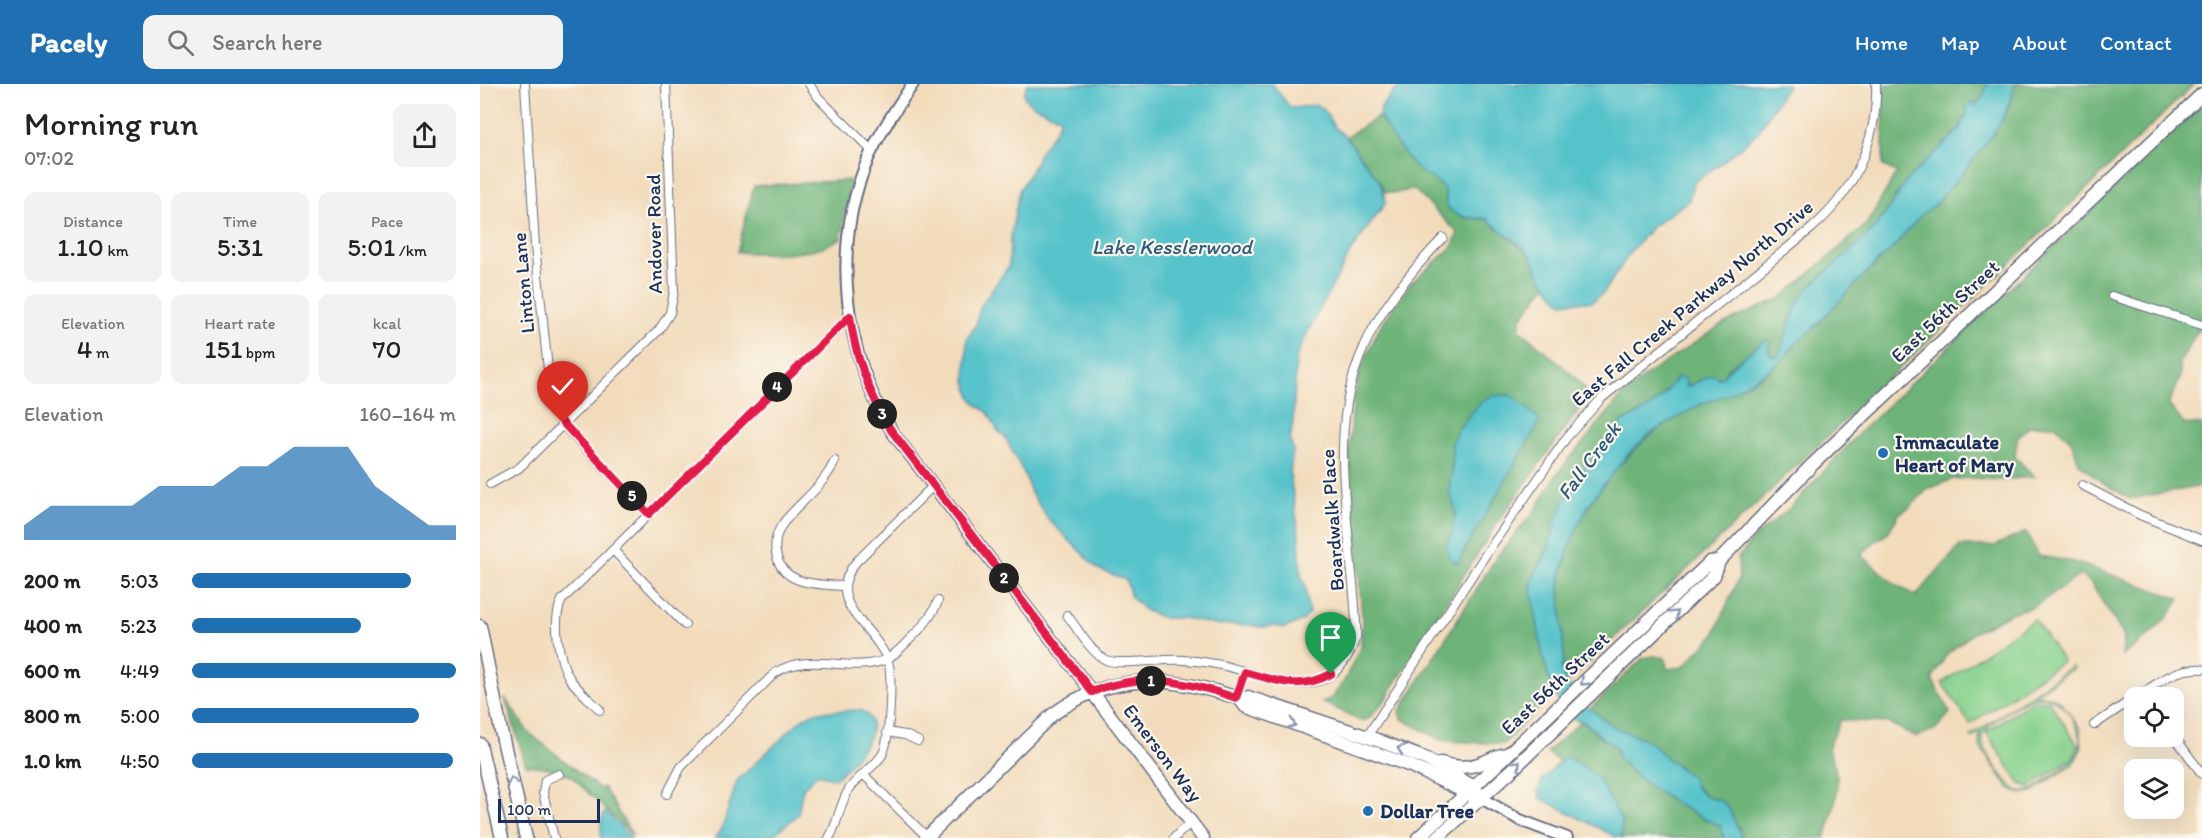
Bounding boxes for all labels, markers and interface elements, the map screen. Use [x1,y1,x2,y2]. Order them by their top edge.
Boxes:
search box [143,15,563,69]
text: Pacely [30,25,107,59]
icon: search [164,26,197,59]
text: Search here [212,29,323,56]
text: Home [1855,30,1908,55]
text: Map [1941,30,1980,55]
text: About [2013,30,2067,55]
text: Contact [2100,30,2172,55]
text: Morning run [24,104,199,143]
button: share [393,104,456,167]
text: 07:02 [24,146,74,170]
street label: Andover Road [641,174,667,294]
street label: East Fall Creek Parkway North Drive [1566,195,1818,411]
text: Distance [63,212,123,231]
text: Time [223,212,257,231]
text: Pace [371,212,403,231]
text: 1.10 [57,231,104,263]
text: 5:31 [217,231,263,263]
text: 5:01 [347,231,395,263]
street label: Linton Lane [507,231,539,335]
water label: Lake Kesslerwood [1092,234,1254,259]
text: km [104,241,129,260]
text: /km [395,241,427,260]
street label: East 56th Street [1886,255,2004,367]
text: Elevation [61,314,125,333]
text: Heart rate [205,314,275,333]
text: kcal [373,314,401,333]
text: 4 [77,333,92,365]
text: 151 [204,333,242,365]
text: 70 [373,333,401,365]
text: m [92,343,109,362]
text: bpm [242,343,276,362]
pin [537,361,588,423]
icon: check [546,370,579,403]
pin: 4 [762,372,792,402]
text: 4 [772,377,782,396]
pin: 3 [867,399,897,429]
text: Elevation [24,402,103,426]
text: 160–164 m [359,402,456,426]
text: 3 [878,404,886,423]
water label: Fall Creek [1551,416,1626,504]
place label: Immaculate Heart of Mary [1895,430,2014,478]
marker: Immaculate Heart of Mary [1876,446,1890,460]
street label: Boardwalk Place [1315,448,1349,592]
pin: 5 [617,481,647,511]
text: 5 [628,486,636,505]
pin: 2 [989,563,1019,593]
text: 2 [1000,568,1008,587]
text: 200 m [24,569,80,593]
text: 5:03 [120,569,159,593]
one-way arrow [1668,610,1678,621]
pin [1305,612,1356,674]
text: 400 m [24,614,82,638]
text: 5:23 [120,614,157,638]
icon: arrive [1314,621,1347,654]
street label: East 56th Street [1496,627,1614,739]
text: 600 m [24,659,81,683]
text: 4:49 [120,659,159,683]
pin: 1 [1136,666,1166,696]
text: 1 [1147,671,1155,690]
one-way arrow [1580,675,1591,686]
map controls [2124,687,2184,819]
button: locate [2124,687,2184,747]
street label: Emerson Way [1118,699,1208,807]
text: 800 m [24,704,81,728]
text: 5:00 [120,704,160,728]
one-way arrow [1286,717,1297,729]
one-way arrow [1396,743,1406,756]
text: 1.0 km [24,749,81,773]
text: 4:50 [120,749,160,773]
button: layers [2124,759,2184,819]
one-way arrow [1510,761,1521,772]
one-way arrow [506,776,519,786]
scale bar [498,796,600,824]
place label: Dollar Tree [1380,799,1474,823]
text: 100 m [507,800,551,819]
marker: Dollar Tree [1361,804,1375,818]

